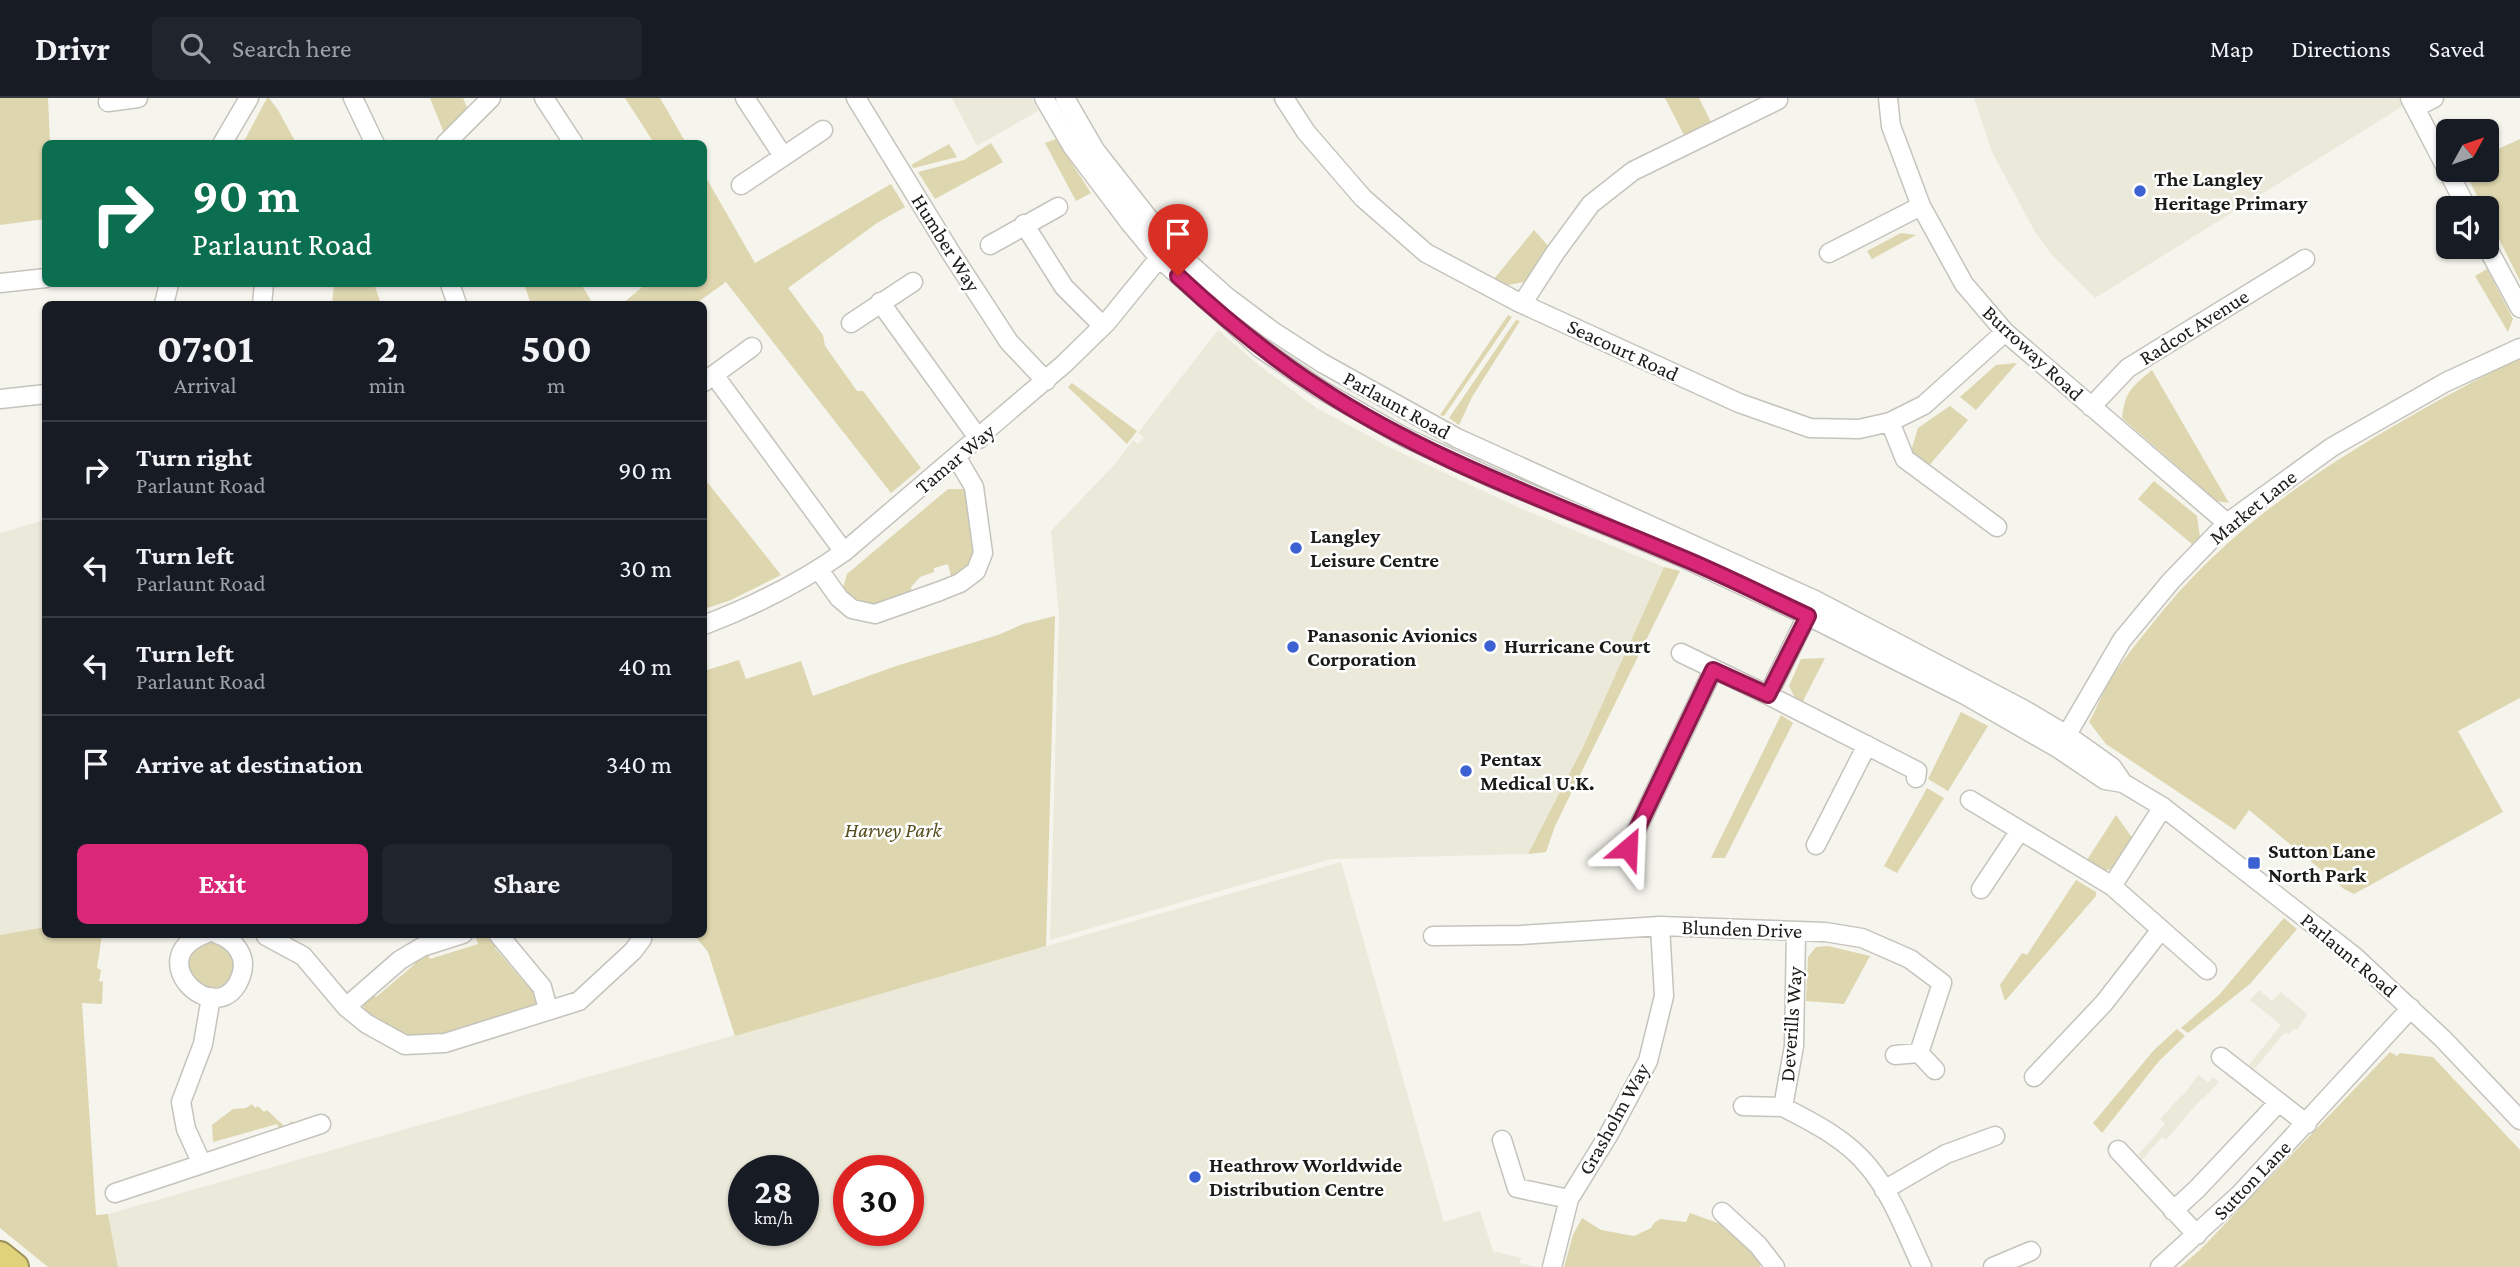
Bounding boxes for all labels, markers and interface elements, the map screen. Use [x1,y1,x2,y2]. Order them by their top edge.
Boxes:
search box [152,17,642,80]
icon: search [176,29,214,67]
text: Drivr [35,30,110,67]
text: Search here [232,34,351,63]
text: Map [2210,35,2254,62]
text: Directions [2292,35,2391,62]
text: Saved [2429,35,2485,62]
north arrow [2436,119,2499,182]
map controls [2436,119,2499,259]
place label: The Langley Heritage Primary [2154,167,2308,215]
icon: right [77,168,168,259]
text: 90 m [192,168,299,223]
marker: The Langley Heritage Primary [2132,183,2148,199]
street label: Humber Way [906,190,986,297]
button: sound [2436,196,2499,259]
pin [1148,204,1208,276]
icon: arrive [1159,215,1197,253]
text: Parlaunt Road [192,226,372,262]
street label: Radcot Avenue [2135,284,2253,370]
street label: Burroway Road [1978,300,2088,406]
street label: Seacourt Road [1564,314,1682,386]
text: 07:01 [157,324,254,371]
text: 2 [376,324,398,371]
text: 500 [520,324,592,371]
street label: Parlaunt Road [1339,366,1455,444]
text: Arrival [174,372,237,398]
text: min [369,372,406,398]
text: m [547,372,566,398]
street label: Tamar Way [910,419,1000,499]
text: Turn right [136,443,252,472]
icon: right [77,451,115,489]
text: 90 m [618,456,672,485]
street label: Market Lane [2205,465,2301,549]
text: Parlaunt Road [136,472,266,498]
place label: Langley Leisure Centre [1310,524,1439,572]
marker: Langley Leisure Centre [1288,540,1304,556]
text: Turn left [136,541,234,570]
icon: left [77,549,115,587]
text: 30 m [619,554,672,583]
text: Parlaunt Road [136,570,266,596]
place label: Panasonic Avionics Corporation [1307,623,1478,671]
place label: Hurricane Court [1504,634,1651,658]
marker: Hurricane Court [1482,638,1498,654]
text: Turn left [136,639,234,668]
marker: Panasonic Avionics Corporation [1285,639,1301,655]
icon: left [77,647,115,685]
text: 40 m [618,652,672,681]
text: Parlaunt Road [136,668,266,694]
icon: arrive [77,745,115,783]
place label: Pentax Medical U.K. [1480,747,1595,795]
text: Arrive at destination [136,750,363,779]
text: 340 m [606,750,672,779]
marker: Pentax Medical U.K. [1458,763,1474,779]
position arrow [1591,811,1665,885]
park label: Harvey Park [844,818,942,842]
place label: Sutton Lane North Park [2268,839,2376,887]
button: Exit [77,844,368,924]
button: Share [382,844,672,924]
marker: Sutton Lane North Park [2246,855,2262,871]
street label: Parlaunt Road [2296,908,2402,1002]
street label: Blunden Drive [1681,915,1803,943]
street label: Deverills Way [1775,965,1807,1083]
street label: Grasholm Way [1573,1059,1655,1179]
street label: Sutton Lane [2208,1135,2296,1225]
place label: Heathrow Worldwide Distribution Centre [1209,1153,1402,1201]
speed limit sign: 30 [833,1155,924,1246]
marker: Heathrow Worldwide Distribution Centre [1187,1169,1203,1185]
text: 28 [754,1172,793,1211]
text: km/h [754,1208,793,1228]

